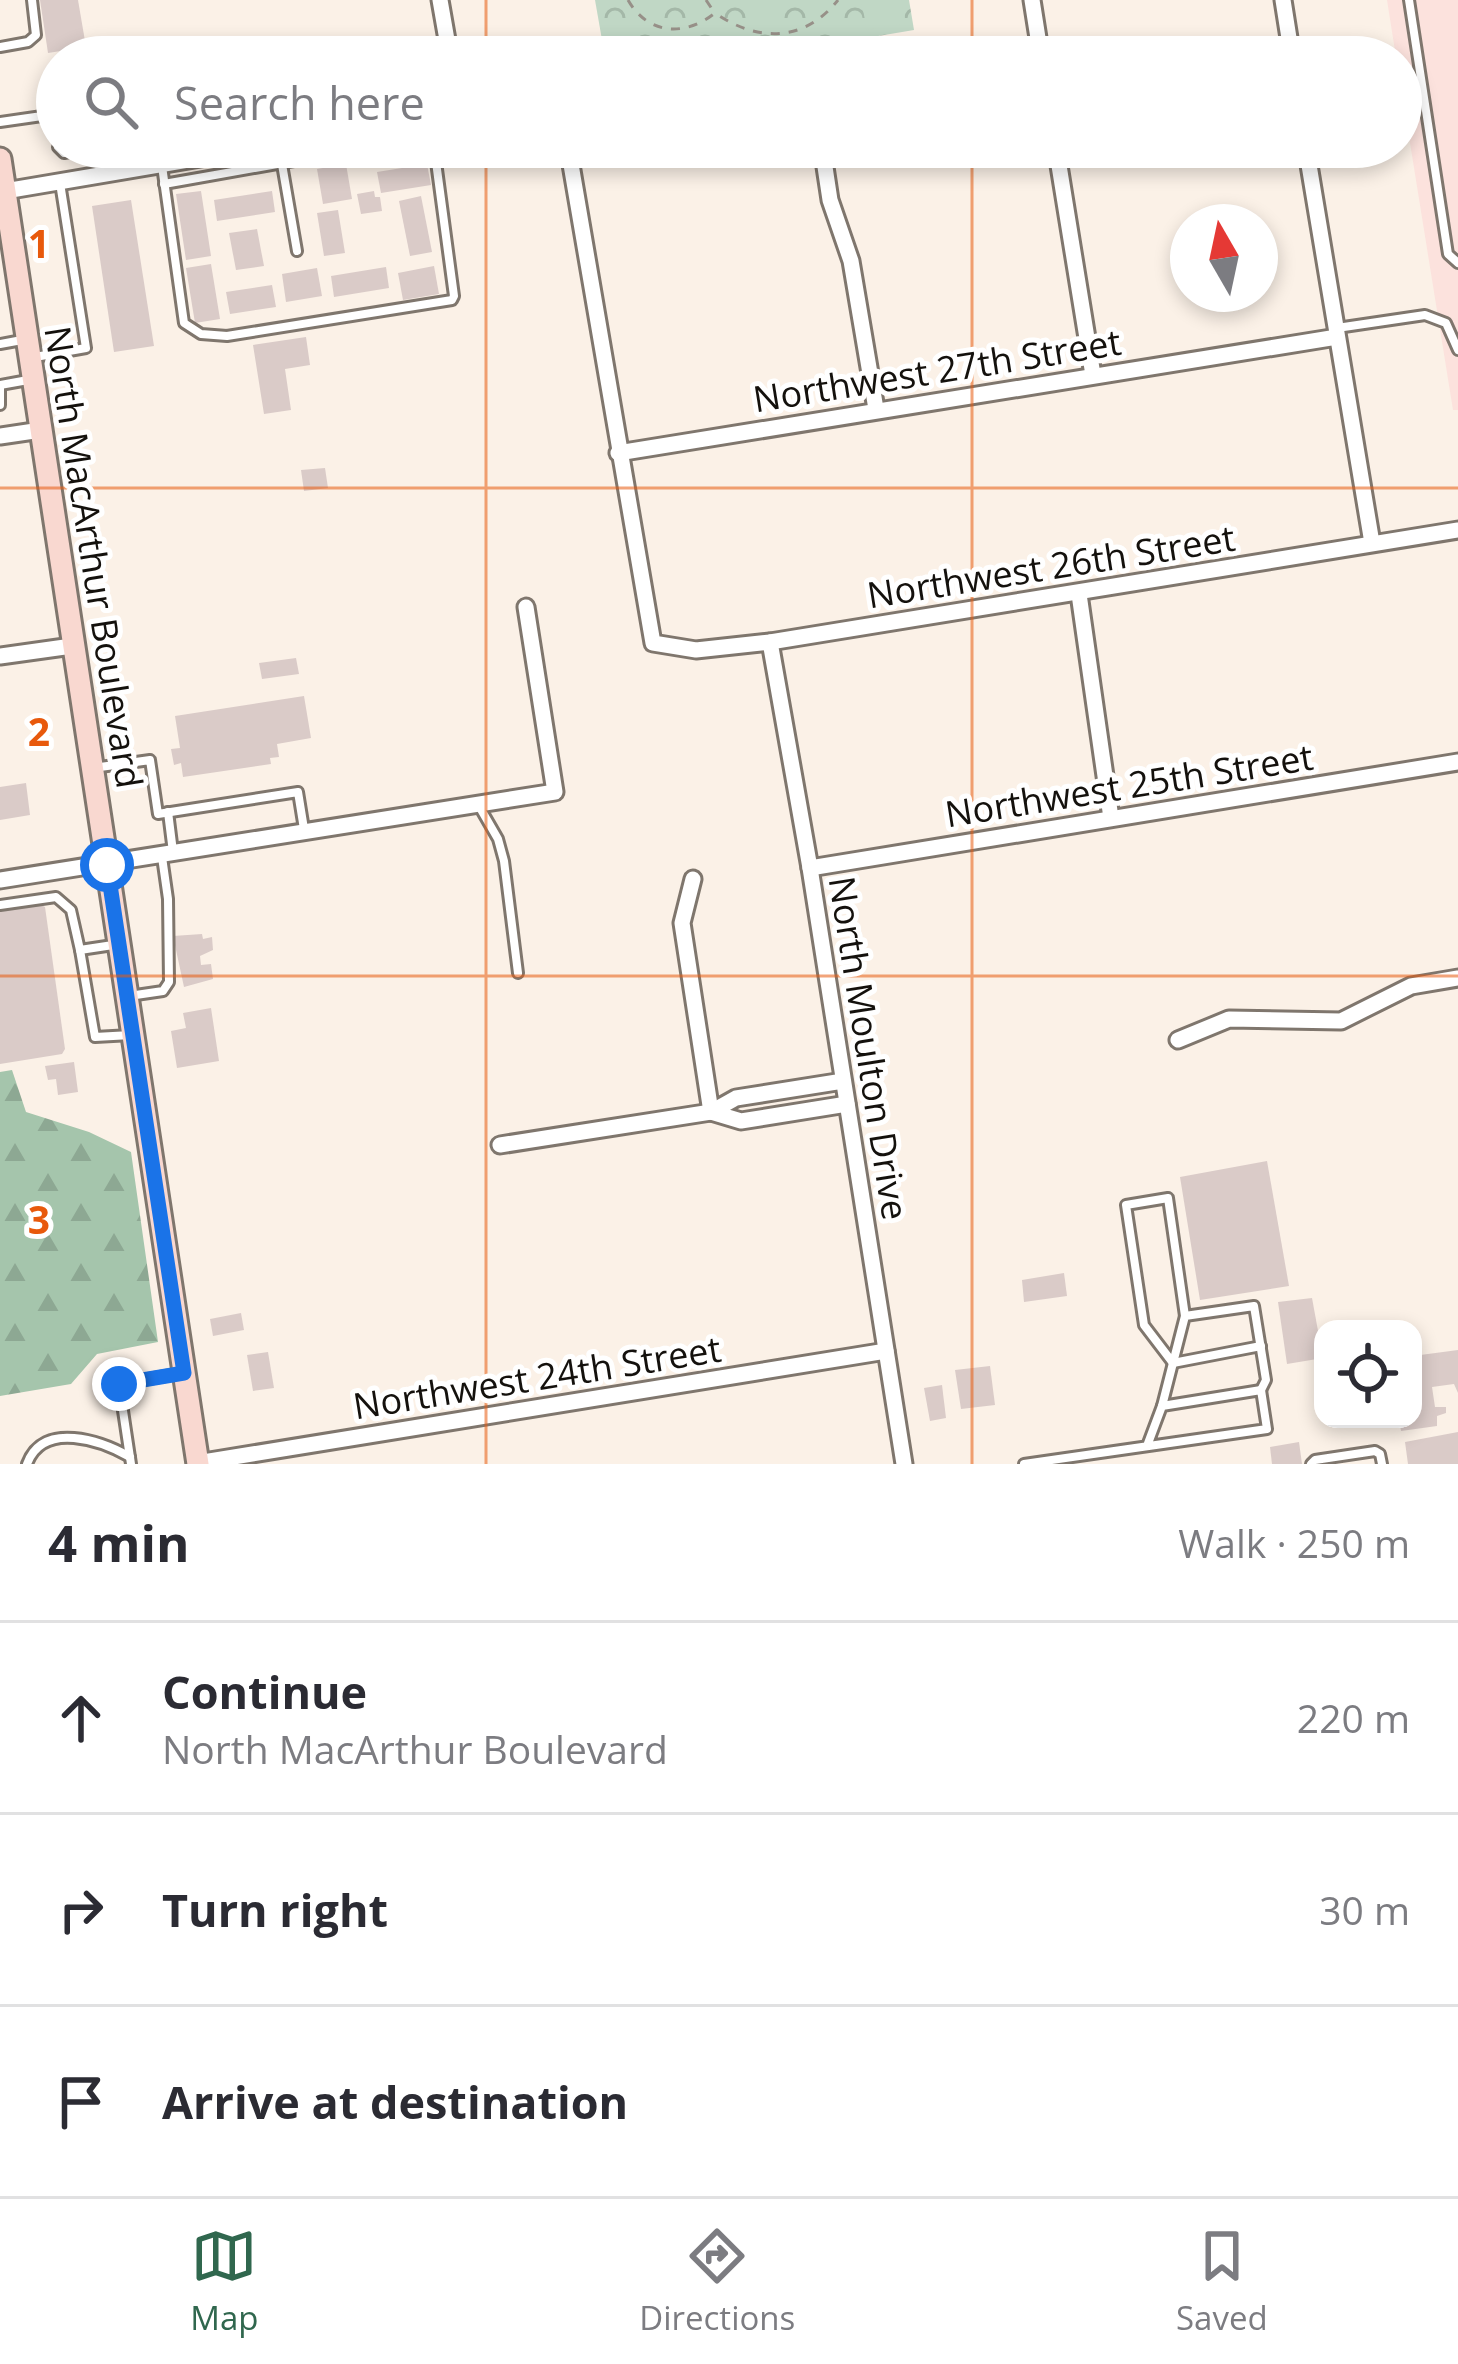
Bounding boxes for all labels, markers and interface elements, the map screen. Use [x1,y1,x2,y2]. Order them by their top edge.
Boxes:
search box [36,36,1422,168]
icon: search [78,69,144,135]
text: Search here [174,72,425,133]
north arrow [1170,204,1278,312]
text: 1 [28,216,50,269]
street label: Northwest 27th Street [750,317,1124,423]
street label: North MacArthur Boulevard [33,323,155,791]
street label: Northwest 26th Street [864,513,1238,619]
text: 2 [28,704,50,757]
street label: Northwest 25th Street [942,732,1316,838]
route start [80,838,134,892]
street label: North Moulton Drive [818,873,920,1223]
text: 3 [28,1192,50,1245]
map controls [1314,1320,1422,1428]
button: locate [1314,1320,1422,1428]
street label: Northwest 24th Street [350,1324,724,1430]
route end [92,1357,146,1411]
text: 4 min [48,1507,190,1577]
text: Walk · 250 m [1178,1516,1410,1569]
text: Continue [162,1661,367,1722]
icon: ahead [48,1685,114,1751]
text: 220 m [1297,1691,1410,1744]
text: North MacArthur Boulevard [162,1722,668,1775]
icon: right [48,1877,114,1943]
text: Turn right [162,1879,388,1940]
text: 30 m [1319,1883,1410,1936]
icon: arrive [48,2069,114,2135]
text: Arrive at destination [162,2071,628,2132]
tab: Map [190,2223,259,2340]
tab: Directions [639,2223,795,2340]
tab: Saved [1176,2223,1268,2340]

